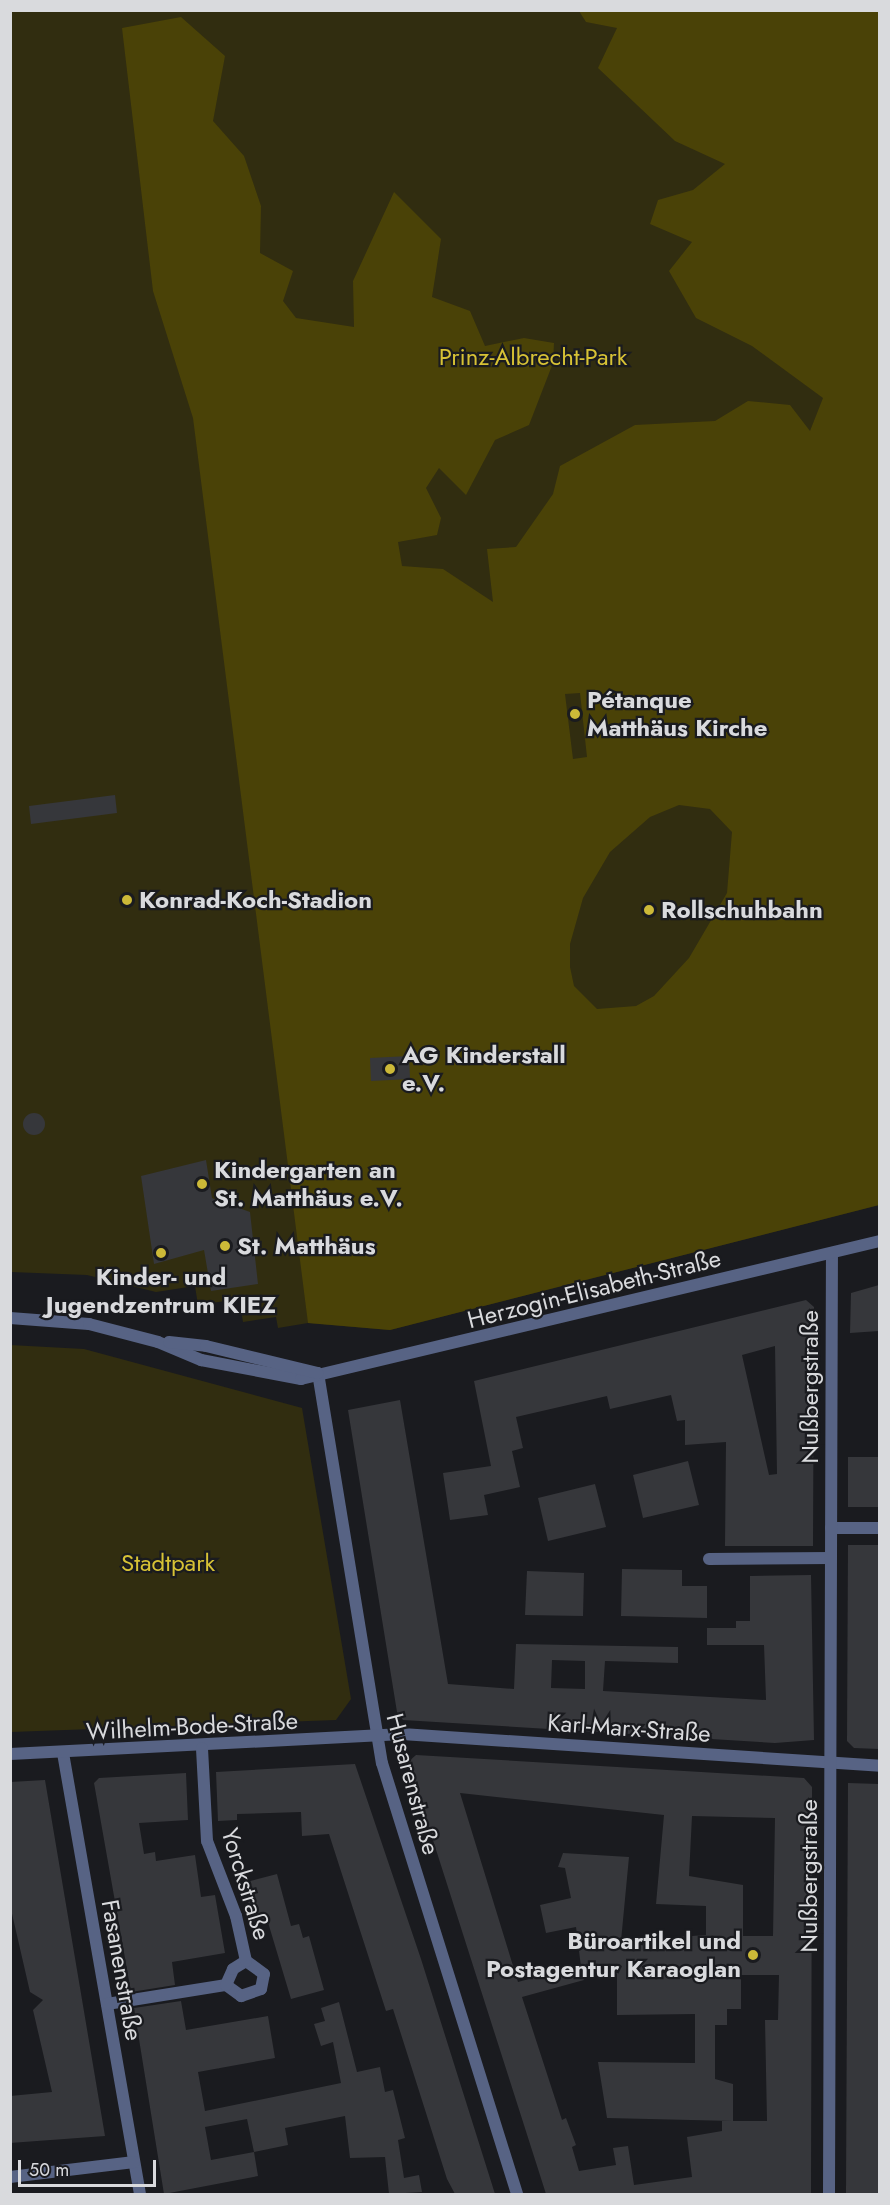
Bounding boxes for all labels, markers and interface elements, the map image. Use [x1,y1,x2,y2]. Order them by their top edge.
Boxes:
park label: Prinz-Albrecht-Park [439,343,627,371]
place label: Pétanque Matthäus Kirche [587,686,767,742]
marker: Pétanque Matthäus Kirche [568,707,582,721]
place label: Konrad-Koch-Stadion [139,886,372,914]
marker: Konrad-Koch-Stadion [120,893,134,907]
place label: Rollschuhbahn [661,896,823,924]
marker: Rollschuhbahn [642,903,656,917]
place label: AG Kinderstall e.V. [402,1041,566,1097]
marker: AG Kinderstall e.V. [383,1062,397,1076]
place label: Kindergarten an St. Matthäus e.V. [214,1156,403,1212]
marker: Kindergarten an St. Matthäus e.V. [195,1177,209,1191]
place label: St. Matthäus [237,1232,376,1260]
marker: St. Matthäus [218,1239,232,1253]
street label: Herzogin-Elisabeth-Straße [464,1244,724,1334]
marker: Kinder- und Jugendzentrum KIEZ [154,1246,168,1260]
place label: Kinder- und Jugendzentrum KIEZ [46,1263,276,1319]
street label: Nußbergstraße [796,1310,824,1464]
park label: Stadtpark [121,1549,215,1577]
street label: Wilhelm-Bode-Straße [85,1706,299,1746]
street label: Karl-Marx-Straße [546,1708,712,1748]
street label: Husarenstraße [380,1710,446,1858]
street label: Nußbergstraße [795,1799,823,1953]
street label: Yorckstraße [215,1825,277,1943]
street label: Fasanenstraße [95,1897,149,2043]
place label: Büroartikel und Postagentur Karaoglan [486,1927,741,1983]
marker: Büroartikel und Postagentur Karaoglan [746,1948,760,1962]
scale bar [21,2148,159,2186]
text: 50 m [29,2157,69,2183]

